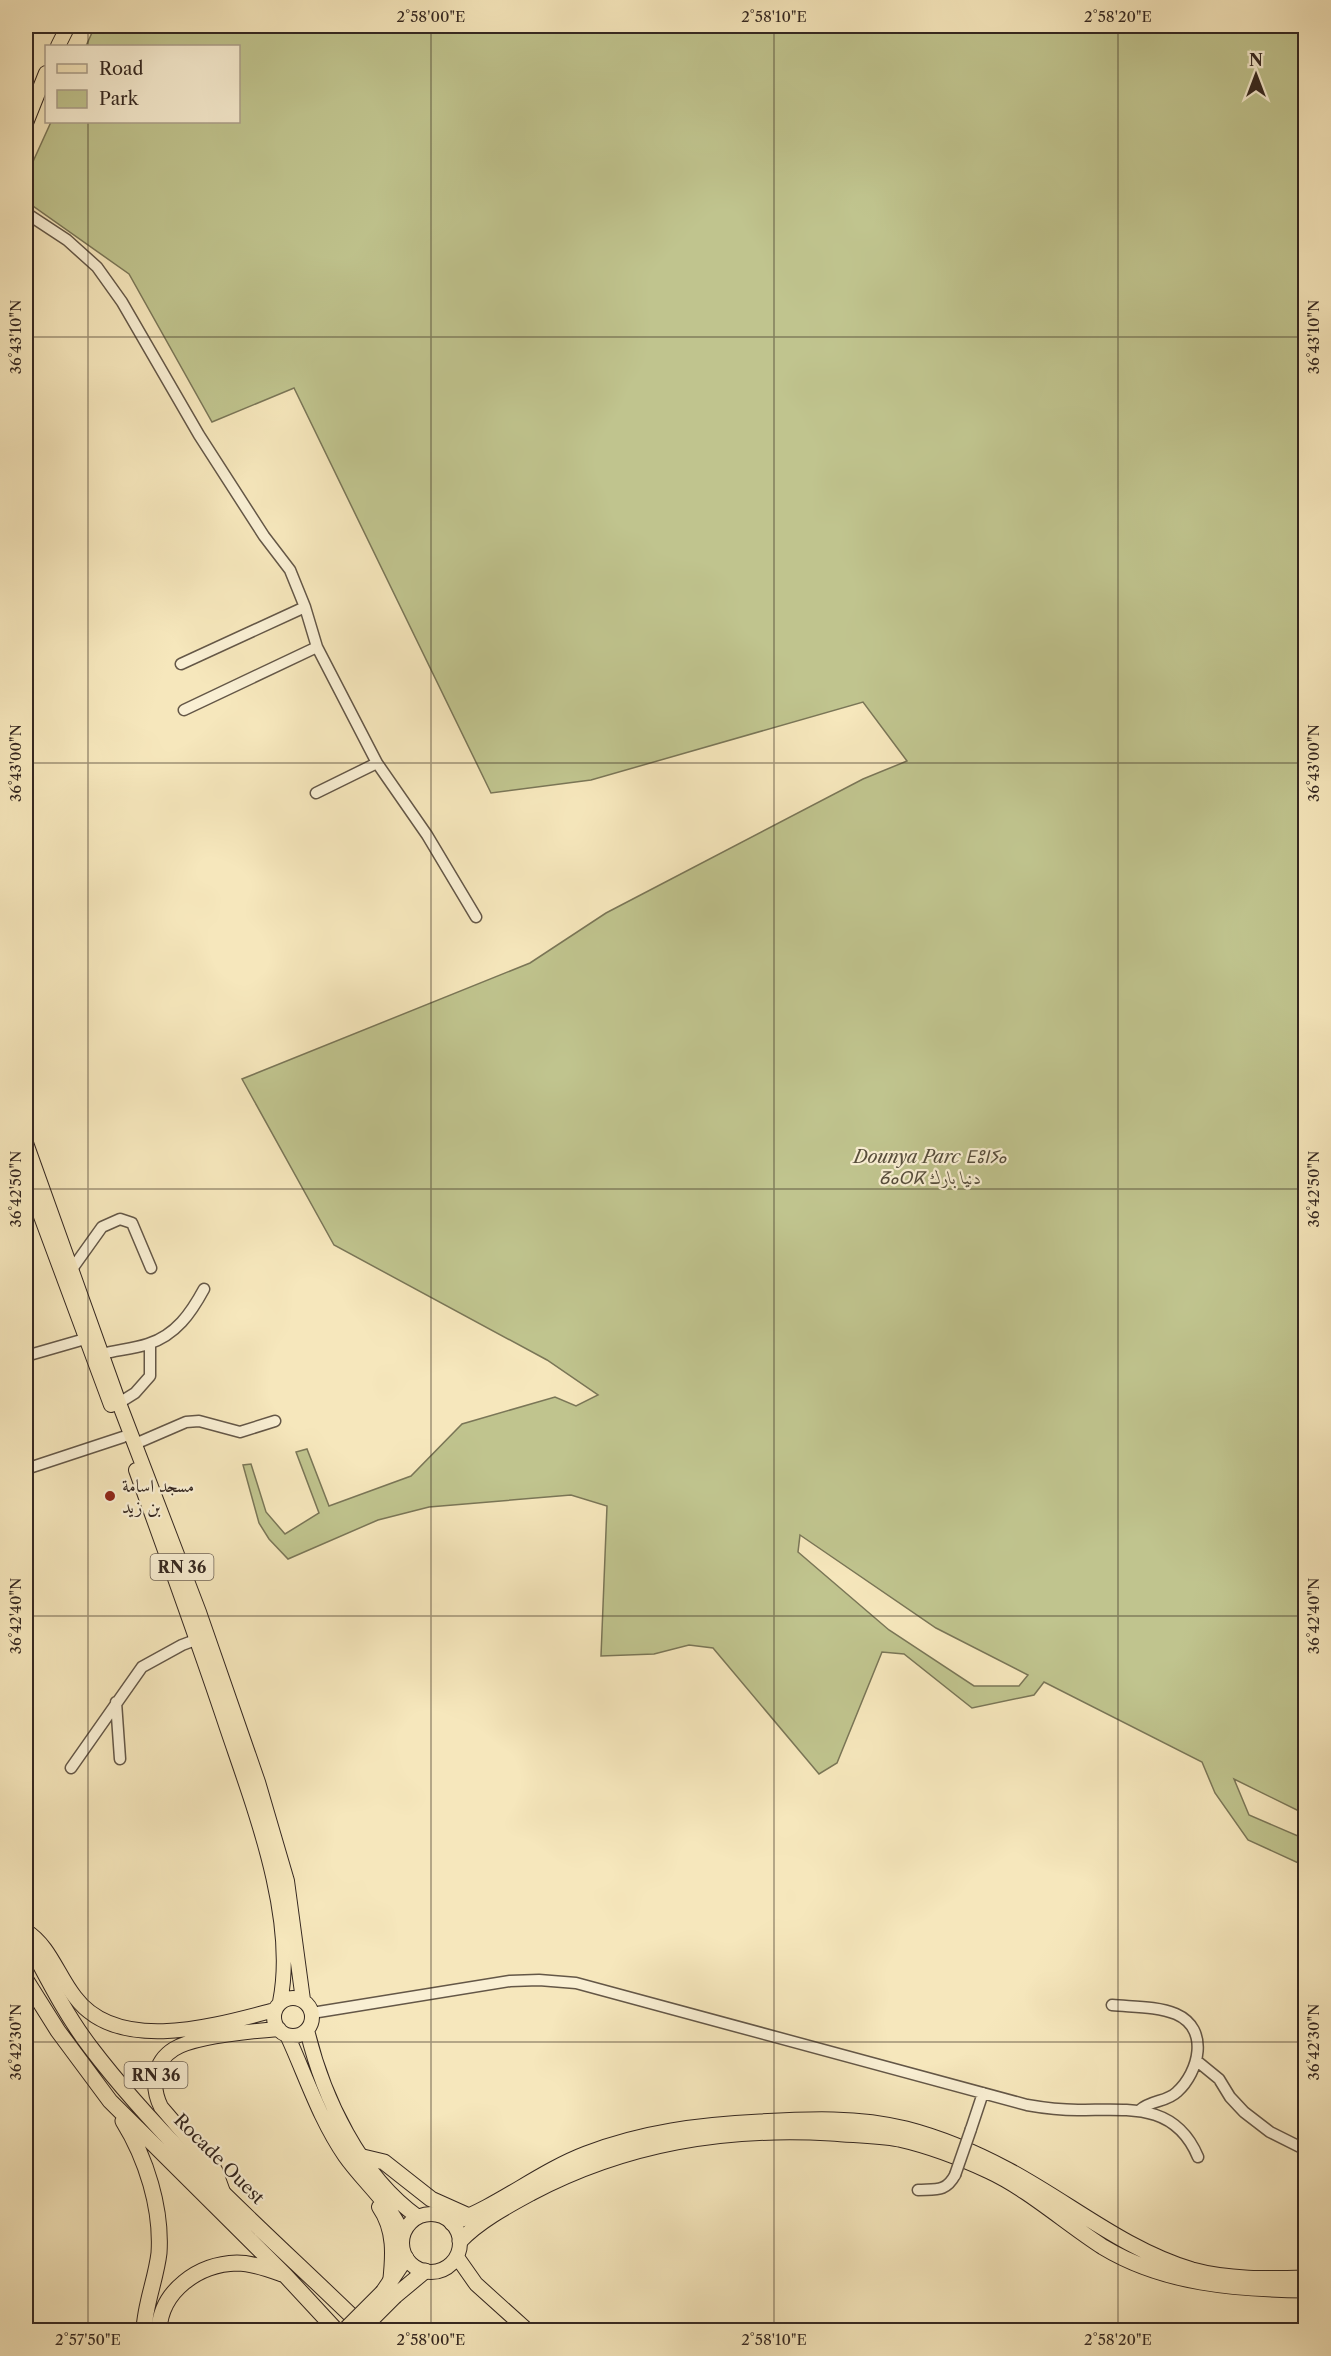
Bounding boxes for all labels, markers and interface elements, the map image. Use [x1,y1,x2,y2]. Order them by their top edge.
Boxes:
text: 2°58'00"E [397,7,465,26]
text: 2°58'10"E [741,7,807,26]
text: 2°58'20"E [1084,7,1152,26]
legend [45,45,240,123]
north arrow [1226,45,1286,105]
text: N [1249,50,1263,70]
text: Road [99,58,144,80]
text: Park [99,88,140,110]
text: 36°43'10"N [6,300,25,374]
text: 36°43'10"N [1304,300,1323,374]
text: 36°43'00"N [6,724,25,802]
text: 36°43'00"N [1304,724,1323,802]
park label: Dounya Parc ⴹⵓⵏⵢⴰ ⵒⴰⵔⴽ دنيا بارك [852,1146,1008,1189]
text: 36°42'50"N [6,1151,25,1227]
text: 36°42'50"N [1304,1151,1323,1227]
place label: مسجد اسامة بن زيد [122,1475,194,1518]
marker: مسجد اسامة بن زيد [103,1489,117,1503]
road number: RN 36 [150,1554,213,1580]
text: 36°42'40"N [6,1578,25,1654]
text: 36°42'40"N [1304,1578,1323,1654]
text: 36°42'30"N [6,2004,25,2080]
text: 36°42'30"N [1304,2004,1323,2080]
road number: RN 36 [124,2062,188,2088]
street label: Rocade Ouest [169,2109,269,2209]
text: 2°57'50"E [55,2330,121,2349]
text: 2°58'00"E [397,2330,465,2349]
text: 2°58'10"E [741,2330,807,2349]
text: 2°58'20"E [1084,2330,1152,2349]

